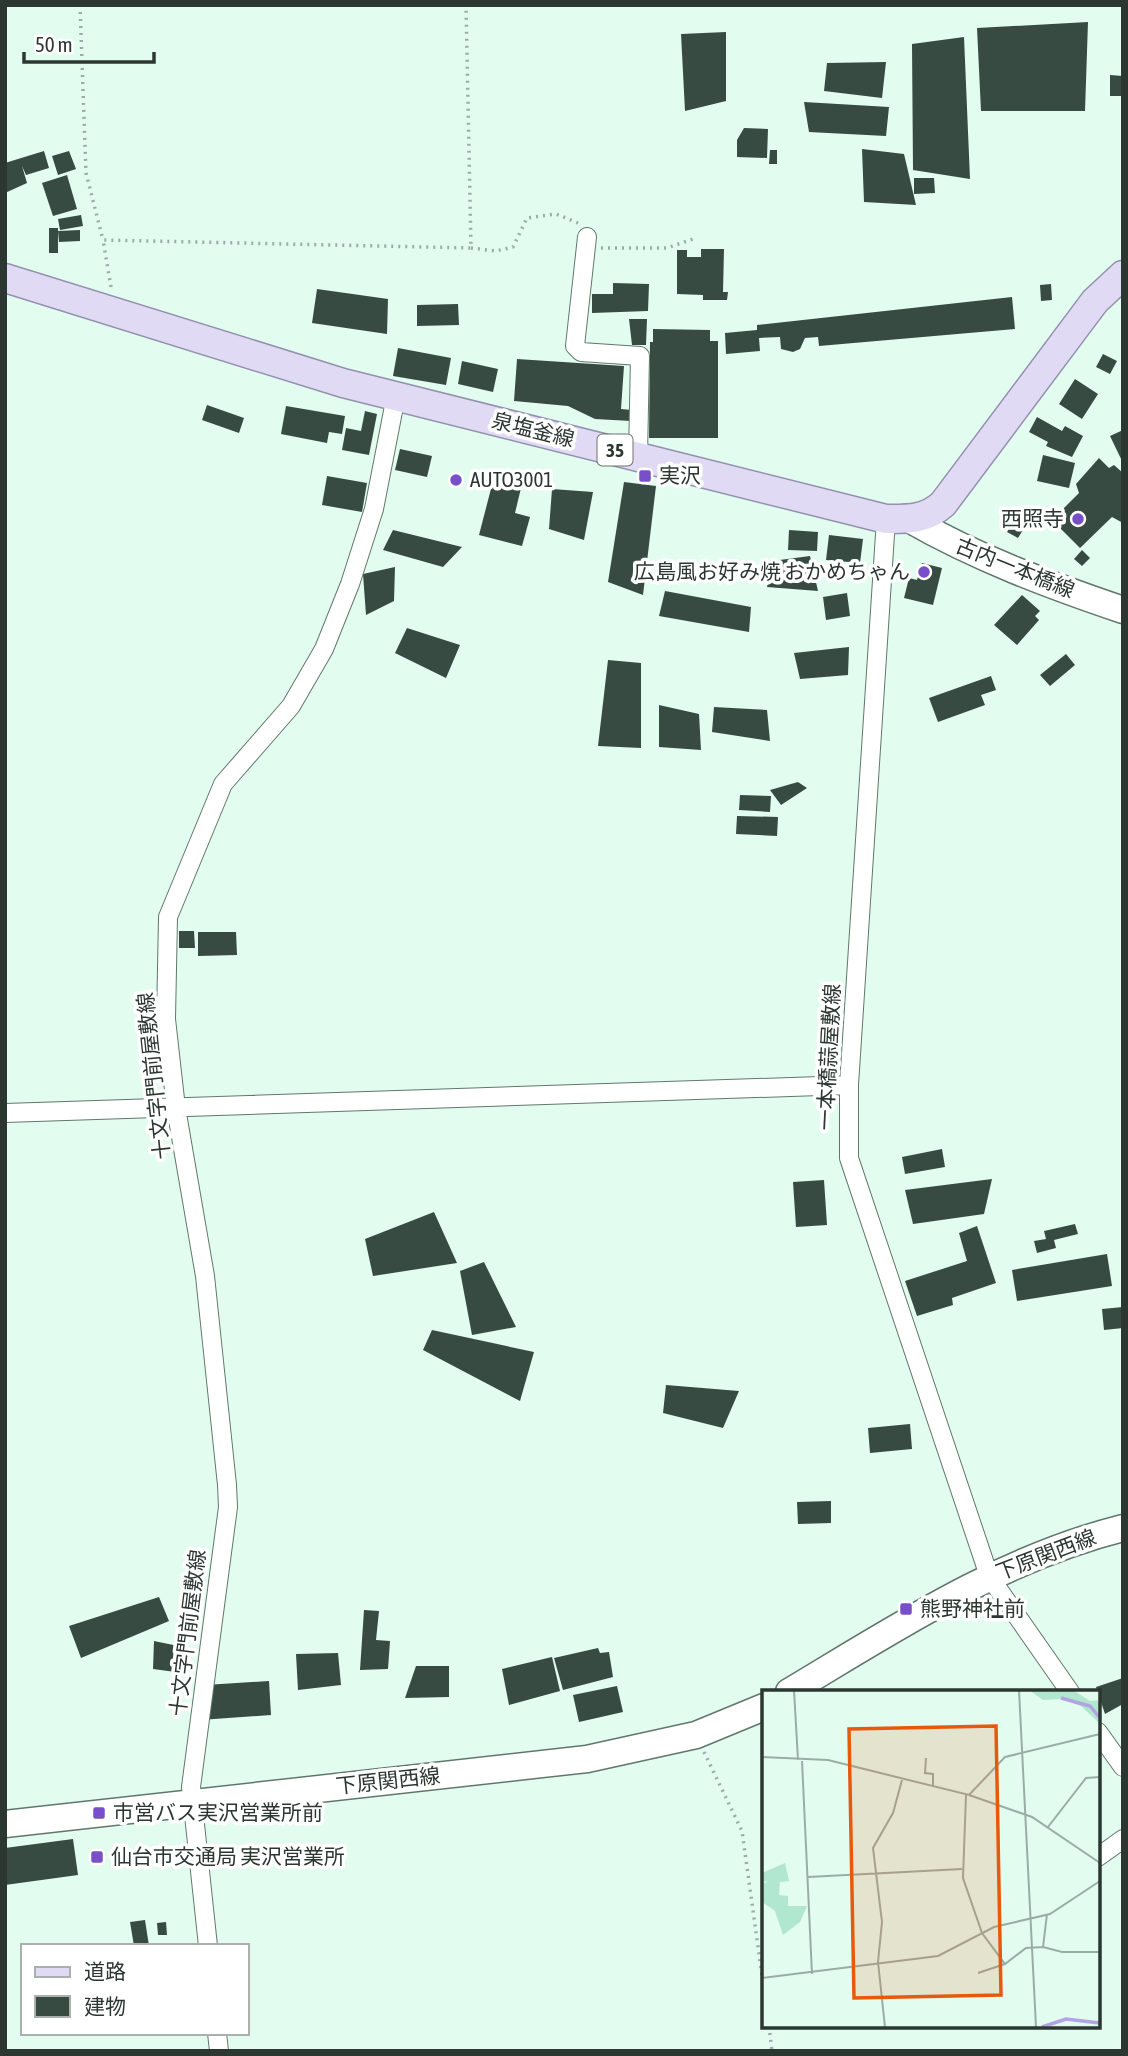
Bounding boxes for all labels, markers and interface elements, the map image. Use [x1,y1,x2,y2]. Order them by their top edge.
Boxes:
scale bar [24,21,154,65]
text: 50 m [35,32,73,56]
street label: 泉塩釜線 [490,407,577,451]
road number: 35 [598,435,632,466]
place label: 実沢 [659,463,701,487]
place label: AUTO3001 [470,467,553,491]
marker: 実沢 [637,468,653,484]
marker: AUTO3001 [448,472,464,488]
place label: 西照寺 [1001,506,1064,530]
marker: 西照寺 [1070,511,1086,527]
street label: 古内一本橋線 [952,532,1078,602]
place label: 広島風お好み焼 おかめちゃん [634,559,910,583]
marker: 広島風お好み焼 おかめちゃん [916,564,932,580]
street label: 一本橋蒜屋敷線 [812,983,844,1131]
street label: 十文字門前屋敷線 [132,991,174,1161]
street label: 下原関西線 [992,1524,1099,1584]
street label: 十文字門前屋敷線 [165,1548,209,1718]
place label: 熊野神社前 [920,1596,1025,1620]
marker: 熊野神社前 [898,1601,914,1617]
inset map [762,1690,1100,2028]
street label: 下原関西線 [334,1763,441,1797]
place label: 市営バス実沢営業所前 [113,1800,323,1824]
marker: 市営バス実沢営業所前 [91,1805,107,1821]
place label: 仙台市交通局 実沢営業所 [111,1844,345,1868]
marker: 仙台市交通局 実沢営業所 [89,1849,105,1865]
legend [21,1944,248,2035]
text: 道路 [84,1959,126,1983]
text: 建物 [84,1994,126,2018]

